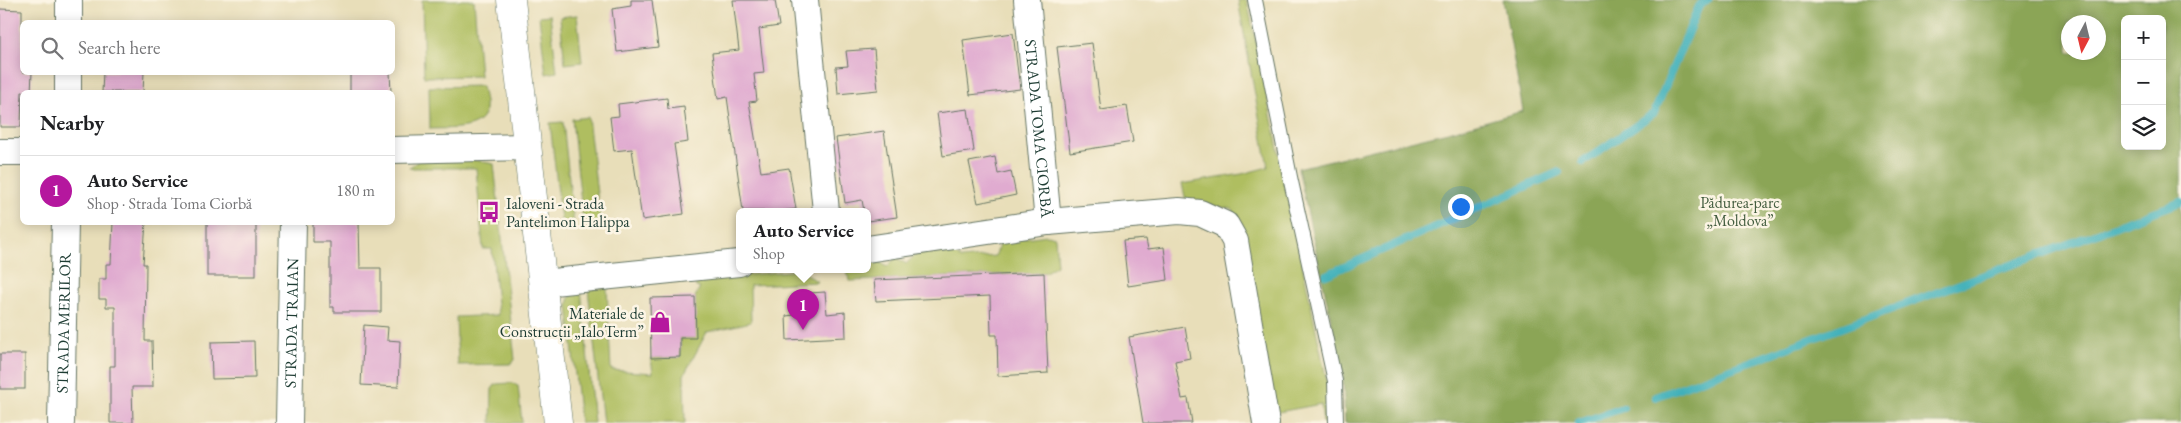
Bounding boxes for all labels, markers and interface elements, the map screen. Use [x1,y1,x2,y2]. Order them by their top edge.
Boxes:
north arrow [2061,15,2106,60]
map controls [2121,15,2166,150]
button: + [2121,15,2166,60]
search box [20,20,395,75]
icon: search [38,34,66,62]
text: Search here [78,35,160,60]
street label: STRADA TOMA CIORBĂ [1020,38,1058,220]
button: − [2121,60,2166,105]
button: layers [2121,105,2166,150]
text: Nearby [40,109,104,136]
text: Auto Service [87,168,188,193]
text: 1 [52,180,60,201]
text: 180 m [336,180,375,201]
park label: Pădurea-parc „Moldova” [1700,192,1780,231]
text: Shop · Strada Toma Ciorbă [87,193,252,214]
place label: Ialoveni - Strada Pantelimon Halippa [506,193,630,232]
your location [1448,194,1474,220]
bus stop icon: Ialoveni - Strada Pantelimon Halippa [476,199,502,225]
popup [736,208,871,273]
text: Auto Service [753,218,854,243]
text: Shop [753,243,785,264]
street label: STRADA MERILOR [52,252,75,393]
street label: STRADA TRAIAN [280,257,303,388]
pin: 1 [787,289,819,330]
place label: Materiale de Construcții „IaloTerm” [500,303,644,342]
shop icon: Materiale de Construcții „IaloTerm” [647,309,673,335]

